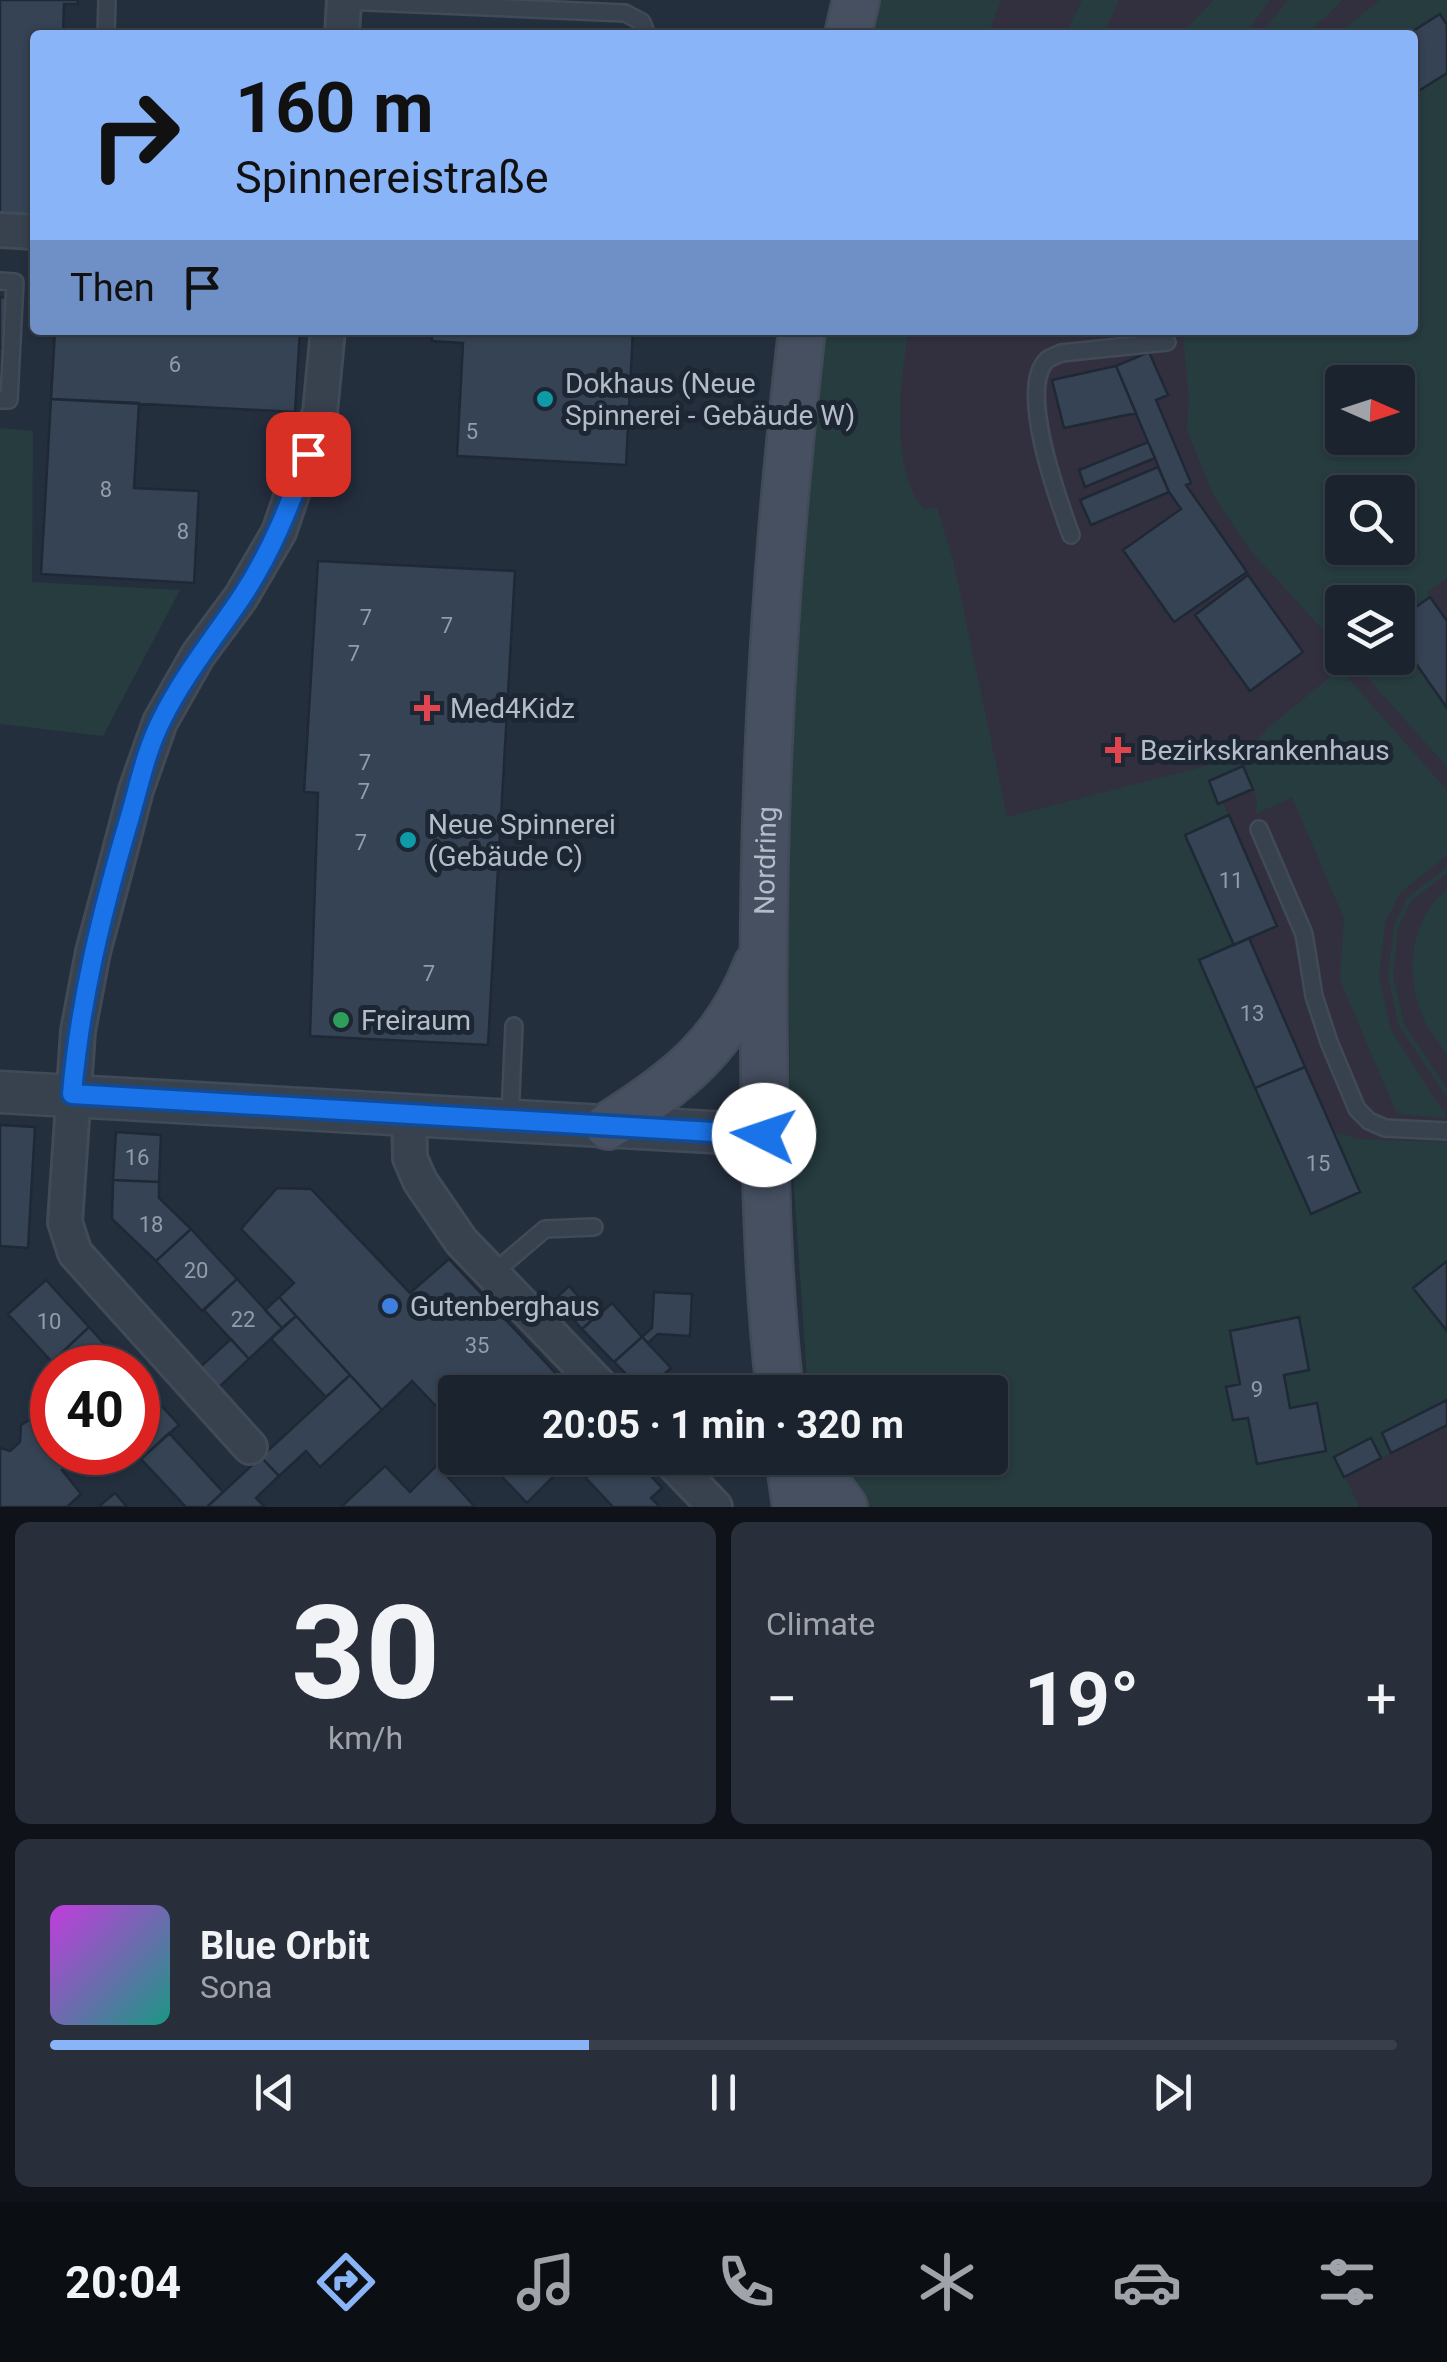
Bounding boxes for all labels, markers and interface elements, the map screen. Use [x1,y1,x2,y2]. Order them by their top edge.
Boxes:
text: 160 m [235,67,434,149]
icon: right [70,70,200,200]
text: Spinnereistraße [235,151,549,204]
icon: arrive [175,260,230,315]
text: Then [70,266,155,310]
house number: 6 [169,352,181,377]
north arrow [1325,365,1415,455]
map controls [1325,365,1415,675]
place label: Dokhaus (Neue Spinnerei - Gebäude W) [565,367,855,432]
marker: Dokhaus (Neue Spinnerei - Gebäude W) [534,388,556,410]
pin [266,412,351,497]
house number: 5 [466,419,478,444]
icon: arrive [281,427,336,482]
button: search [1325,475,1415,565]
house number: 8 [100,477,112,502]
house number: 8 [177,519,189,544]
button: layers [1325,585,1415,675]
house number: 7 [360,605,372,630]
house number: 7 [441,613,453,638]
house number: 7 [348,641,360,666]
place label: Med4Kidz [450,692,575,725]
marker: Med4Kidz [414,695,440,721]
place label: Bezirkskrankenhaus [1140,734,1390,767]
marker: Bezirkskrankenhaus [1105,737,1131,763]
house number: 7 [359,750,371,775]
house number: 7 [358,779,370,804]
street label: Nordring [747,806,783,915]
place label: Neue Spinnerei (Gebäude C) [428,808,616,873]
marker: Neue Spinnerei (Gebäude C) [397,829,419,851]
house number: 7 [355,830,367,855]
house number: 11 [1219,868,1243,893]
house number: 7 [423,961,435,986]
house number: 13 [1240,1001,1264,1026]
place label: Freiraum [361,1004,471,1037]
marker: Freiraum [330,1009,352,1031]
position arrow [712,1083,816,1187]
house number: 16 [125,1145,149,1170]
house number: 15 [1306,1151,1330,1176]
house number: 18 [139,1212,163,1237]
house number: 20 [184,1258,208,1283]
place label: Gutenberghaus [410,1290,600,1323]
marker: Gutenberghaus [379,1295,401,1317]
house number: 22 [231,1307,255,1332]
house number: 10 [37,1309,61,1334]
house number: 35 [465,1333,489,1358]
speed limit sign: 40 [30,1345,160,1475]
house number: 9 [1251,1377,1263,1402]
text: 20:05 · 1 min · 320 m [542,1403,904,1447]
text: 30 [291,1577,440,1730]
text: Climate [766,1605,875,1643]
text: 19° [1024,1655,1139,1743]
text: − [766,1667,797,1731]
text: + [1366,1667,1397,1731]
text: km/h [328,1719,403,1757]
text: Blue Orbit [200,1924,370,1968]
text: Sona [200,1968,272,2006]
icon: previous [247,2065,302,2120]
icon: pause [696,2065,751,2120]
icon: next [1145,2065,1200,2120]
icon: directions [311,2247,381,2317]
icon: music [511,2247,581,2317]
icon: phone [711,2247,781,2317]
icon: climate [912,2247,982,2317]
icon: car [1112,2247,1182,2317]
icon: filters [1312,2247,1382,2317]
text: 20:04 [65,2256,181,2309]

